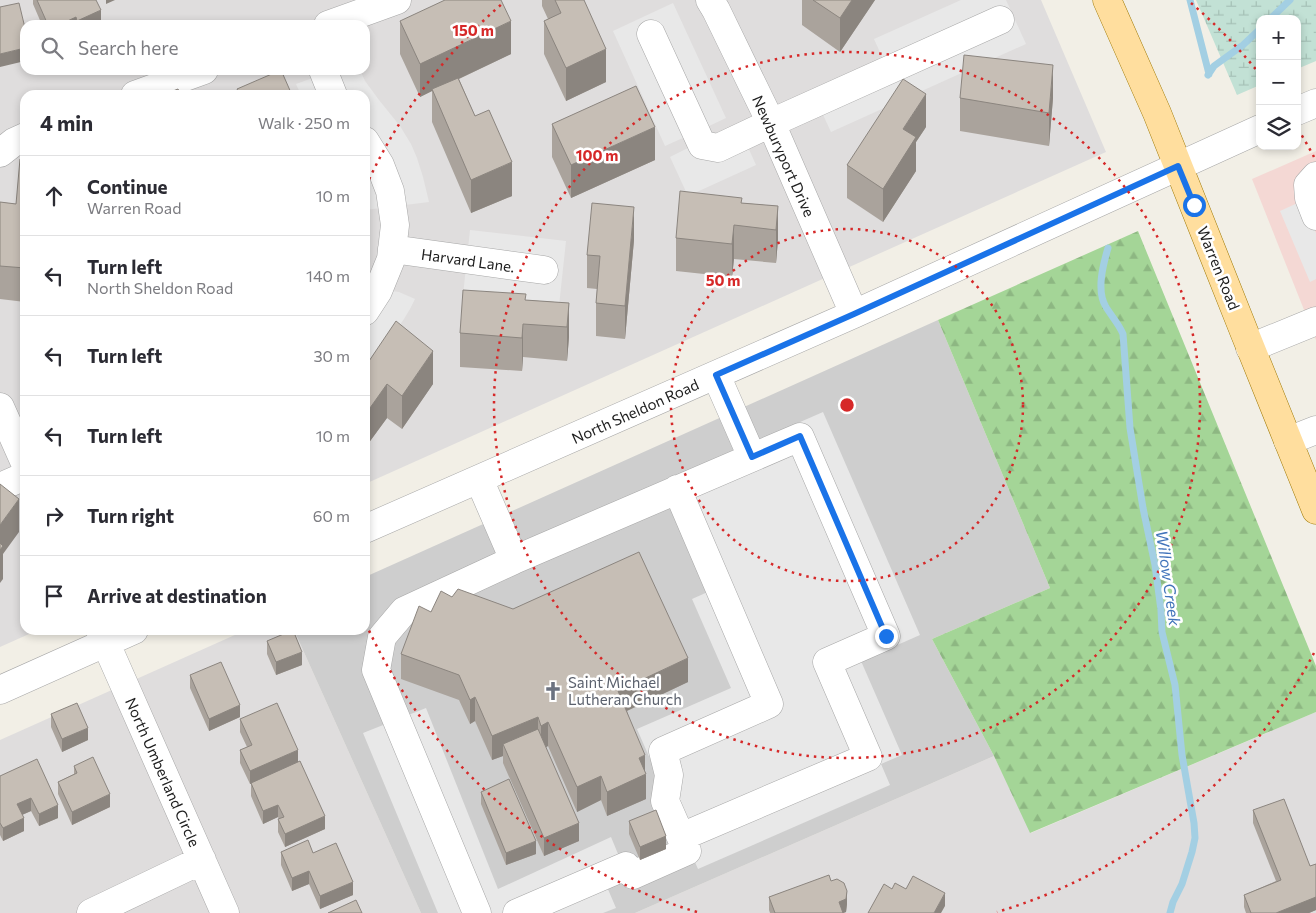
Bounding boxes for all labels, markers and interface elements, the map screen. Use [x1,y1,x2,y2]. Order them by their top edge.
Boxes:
map controls [1256,15,1301,150]
button: + [1256,15,1301,60]
search box [20,20,370,75]
text: 150 m [452,21,494,39]
icon: search [38,34,66,62]
text: Search here [78,36,178,59]
button: − [1256,60,1301,105]
street label: Newburyport Drive [749,92,819,220]
button: layers [1256,105,1301,150]
text: 4 min [40,110,93,135]
text: Walk · 250 m [258,113,350,132]
text: 100 m [576,146,618,164]
text: Continue [87,175,167,198]
icon: ahead [40,182,68,210]
text: 10 m [316,186,350,205]
route start [1183,194,1206,217]
text: Warren Road [87,198,181,217]
street label: Warren Road [1194,224,1244,312]
street label: Harvard Lane. [420,245,516,275]
text: Turn left [87,255,162,278]
icon: left [40,262,68,290]
text: 140 m [306,266,350,285]
text: 50 m [706,271,740,289]
text: North Sheldon Road [87,278,233,297]
icon: left [40,342,68,370]
text: Turn left [87,344,162,367]
text: 30 m [313,346,350,365]
street label: North Sheldon Road [569,375,701,447]
centre of rings [838,396,856,414]
icon: left [40,422,68,450]
text: Turn left [87,424,162,447]
text: 10 m [316,426,350,445]
icon: right [40,502,68,530]
text: Turn right [87,504,174,527]
text: 60 m [313,506,350,525]
water label: Willow Creek [1153,529,1185,627]
icon: arrive [40,582,68,610]
text: Arrive at destination [87,584,267,607]
route end [875,625,898,648]
place label: Saint Michael Lutheran Church [568,673,682,708]
church icon: Saint Michael Lutheran Church [542,680,564,702]
street label: North Umberland Circle [122,695,204,850]

